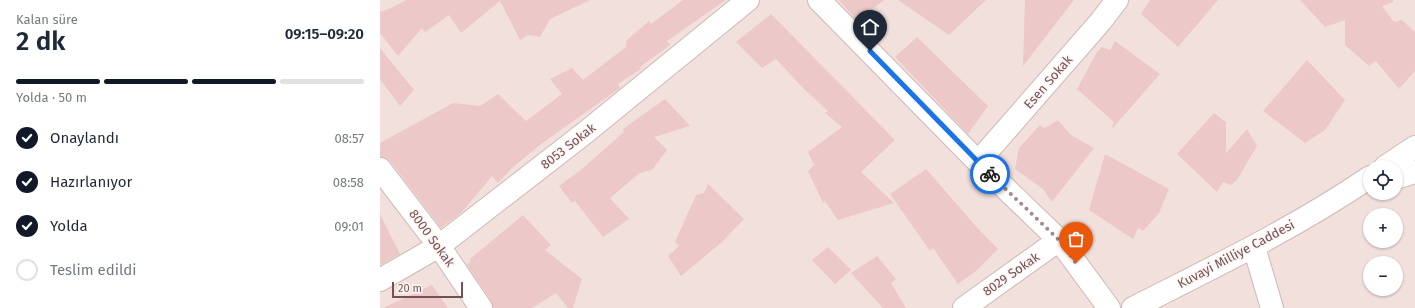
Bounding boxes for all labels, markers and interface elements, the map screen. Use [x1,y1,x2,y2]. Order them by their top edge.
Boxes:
pin [853,10,887,51]
text: Kalan süre [16,12,78,27]
icon: home [859,16,881,38]
text: 09:15–09:20 [285,25,364,43]
text: 2 dk [16,26,65,57]
street label: Esen Sokak [1021,52,1076,112]
text: Yolda · 50 m [16,90,87,105]
street label: 8053 Sokak [538,120,599,172]
icon: check [16,127,38,149]
text: Onaylandı [50,129,119,147]
text: 08:57 [334,131,364,146]
courier [970,154,1010,194]
map controls [1363,160,1403,296]
button: locate [1363,160,1403,200]
icon: bike [979,163,1001,185]
icon: check [16,171,38,193]
text: Hazırlanıyor [50,173,132,191]
text: 08:58 [333,175,364,190]
street label: 8000 Sokak [406,206,458,270]
button: + [1363,208,1403,248]
icon: check [16,215,38,237]
text: Yolda [50,217,88,235]
street label: Kuvayi Milliye Caddesi [1175,217,1297,291]
text: 09:01 [334,219,364,234]
pin [1059,222,1093,263]
icon: bag [1065,228,1087,250]
street label: 8029 Sokak [980,249,1042,299]
button: − [1363,256,1403,296]
text: Teslim edildi [50,261,136,279]
scale bar [392,280,463,299]
text: 20 m [398,282,422,295]

